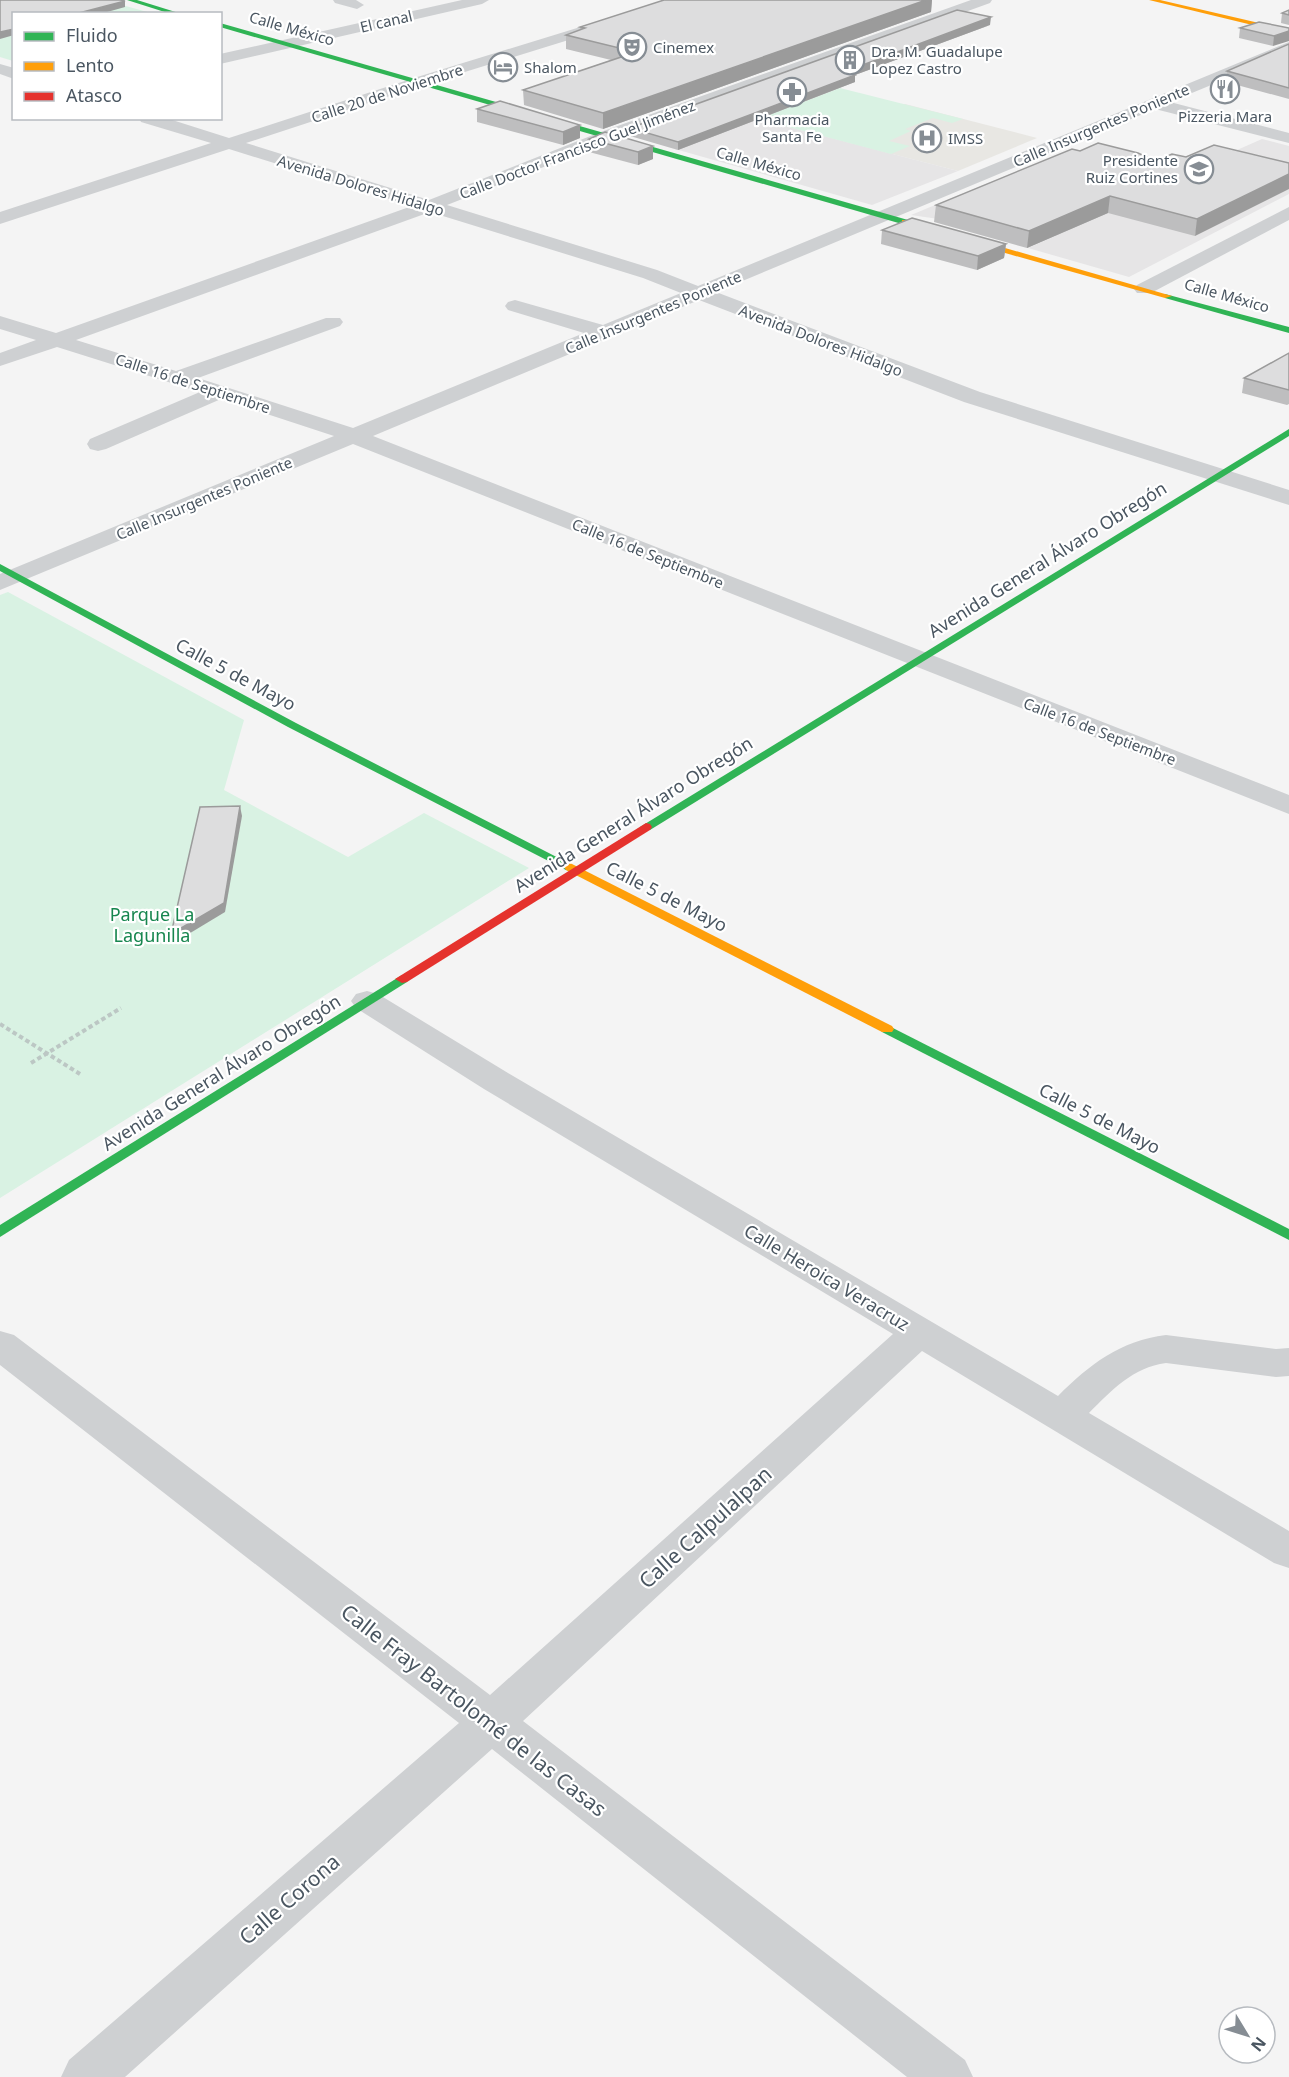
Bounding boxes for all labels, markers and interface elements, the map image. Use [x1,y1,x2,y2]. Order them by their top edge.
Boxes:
street label: El canal [358,5,414,37]
street label: Calle México [247,6,337,50]
legend [12,12,222,120]
text: Fluido [66,23,118,47]
theatre icon: Cinemex [616,31,648,63]
place label: Cinemex [653,37,714,57]
place label: Dra. M. Guadalupe Lopez Castro [871,41,1003,78]
building icon: Dra. M. Guadalupe Lopez Castro [834,44,866,76]
hotel icon: Shalom [487,51,519,83]
text: Lento [66,53,114,77]
place label: Shalom [524,57,577,77]
street label: Calle 20 de Noviembre [309,59,465,127]
restaurant icon: Pizzeria Mara [1209,73,1241,105]
pharmacy icon: Pharmacia Santa Fe [776,76,808,108]
street label: Calle Insurgentes Poniente [1010,79,1192,171]
text: Atasco [66,83,122,107]
street label: Calle Doctor Francisco Guel Jiménez [456,95,698,203]
place label: Pizzeria Mara [1178,106,1272,126]
place label: Pharmacia Santa Fe [755,109,829,146]
hospital icon: IMSS [911,122,943,154]
place label: IMSS [948,128,983,148]
street label: Calle México [714,141,804,185]
street label: Avenida Dolores Hidalgo [275,150,447,220]
place label: Presidente Ruiz Cortines [1086,150,1178,187]
school or university icon: Presidente Ruiz Cortines [1183,153,1215,185]
street label: Calle Insurgentes Poniente [562,266,744,358]
street label: Calle México [1182,273,1272,317]
street label: Avenida Dolores Hidalgo [736,300,906,380]
street label: Calle 16 de Septiembre [113,348,273,418]
street label: Calle Insurgentes Poniente [113,452,295,544]
street label: Avenida General Álvaro Obregón [923,475,1171,643]
street label: Calle 16 de Septiembre [569,513,727,593]
street label: Calle 5 de Mayo [172,632,300,716]
street label: Calle 16 de Septiembre [1021,693,1179,769]
street label: Avenida General Álvaro Obregón [509,730,757,898]
street label: Calle 5 de Mayo [602,855,732,937]
park label: Parque La Lagunilla [110,902,194,947]
street label: Avenida General Álvaro Obregón [97,988,345,1156]
street label: Calle 5 de Mayo [1035,1077,1165,1159]
street label: Calle Heroica Veracruz [740,1218,914,1336]
street label: Calle Calpulalpan [633,1460,777,1594]
street label: Calle Fray Bartolomé de las Casas [336,1597,612,1823]
street label: Calle Corona [233,1847,345,1951]
north arrow [1217,2005,1277,2065]
text: N [1246,2032,1271,2056]

